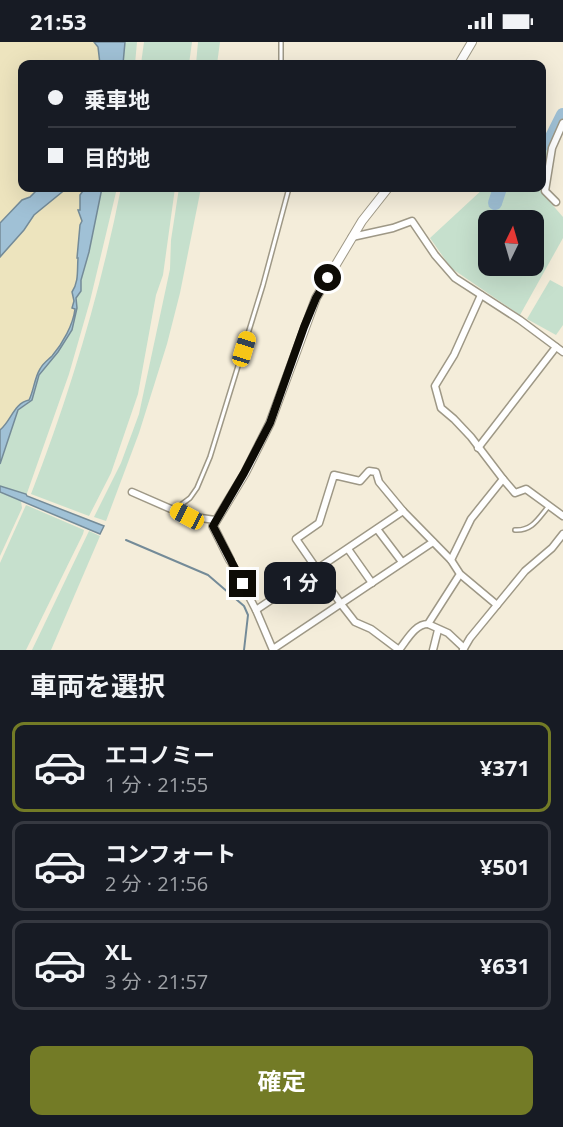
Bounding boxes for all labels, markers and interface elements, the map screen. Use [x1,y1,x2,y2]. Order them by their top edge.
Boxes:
text: 21:53 [30,6,87,36]
text: 乗車地 [84,84,150,114]
text: 目的地 [84,142,150,172]
north arrow [478,210,544,276]
map controls [478,210,544,276]
route start [314,264,341,291]
car [230,329,258,369]
car [167,500,207,532]
callout: 1 分 [264,563,336,605]
text: 1 分 [282,569,318,596]
route end [229,570,256,597]
text: 車両を選択 [30,667,165,704]
text: エコノミー [105,739,215,769]
icon: car [33,740,87,794]
text: ¥371 [480,752,530,782]
text: 1 分 · 21:55 [105,771,208,798]
text: コンフォート [105,838,236,868]
icon: car [33,839,87,893]
text: ¥501 [480,851,530,881]
text: 2 分 · 21:56 [105,870,208,897]
text: XL [105,936,132,966]
icon: car [33,938,87,992]
text: ¥631 [480,950,530,980]
text: 3 分 · 21:57 [105,968,208,995]
button: 確定 [30,1046,533,1115]

